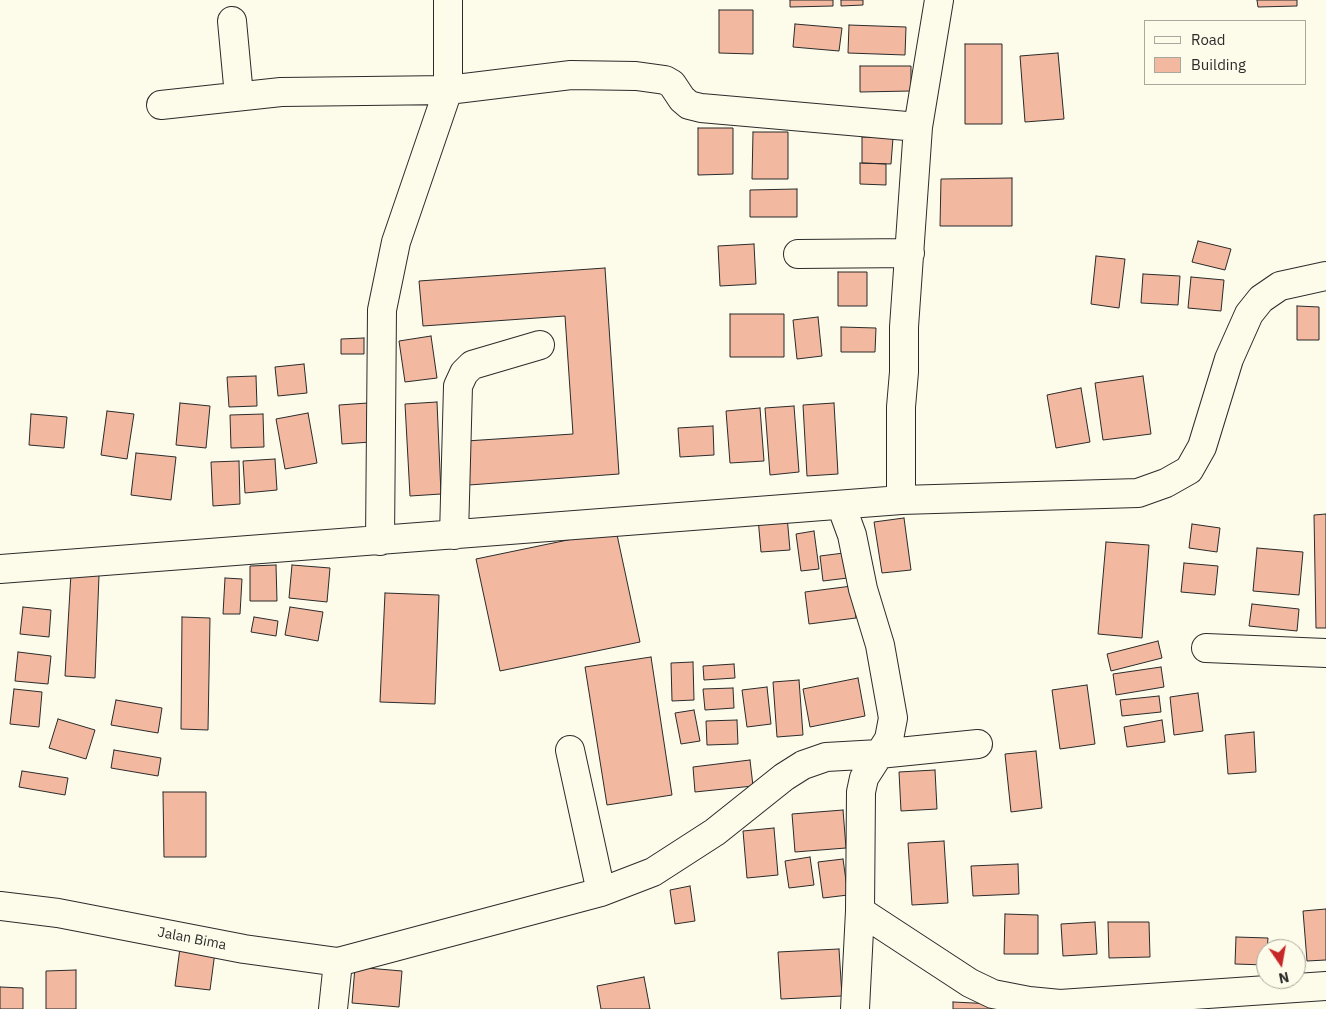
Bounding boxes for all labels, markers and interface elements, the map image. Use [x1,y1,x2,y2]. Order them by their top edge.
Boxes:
legend [1144,20,1306,85]
text: Road [1191,30,1226,49]
text: Building [1191,55,1246,74]
street label: Jalan Bima [156,924,228,954]
north arrow [1256,939,1306,989]
text: N [1277,968,1291,988]

